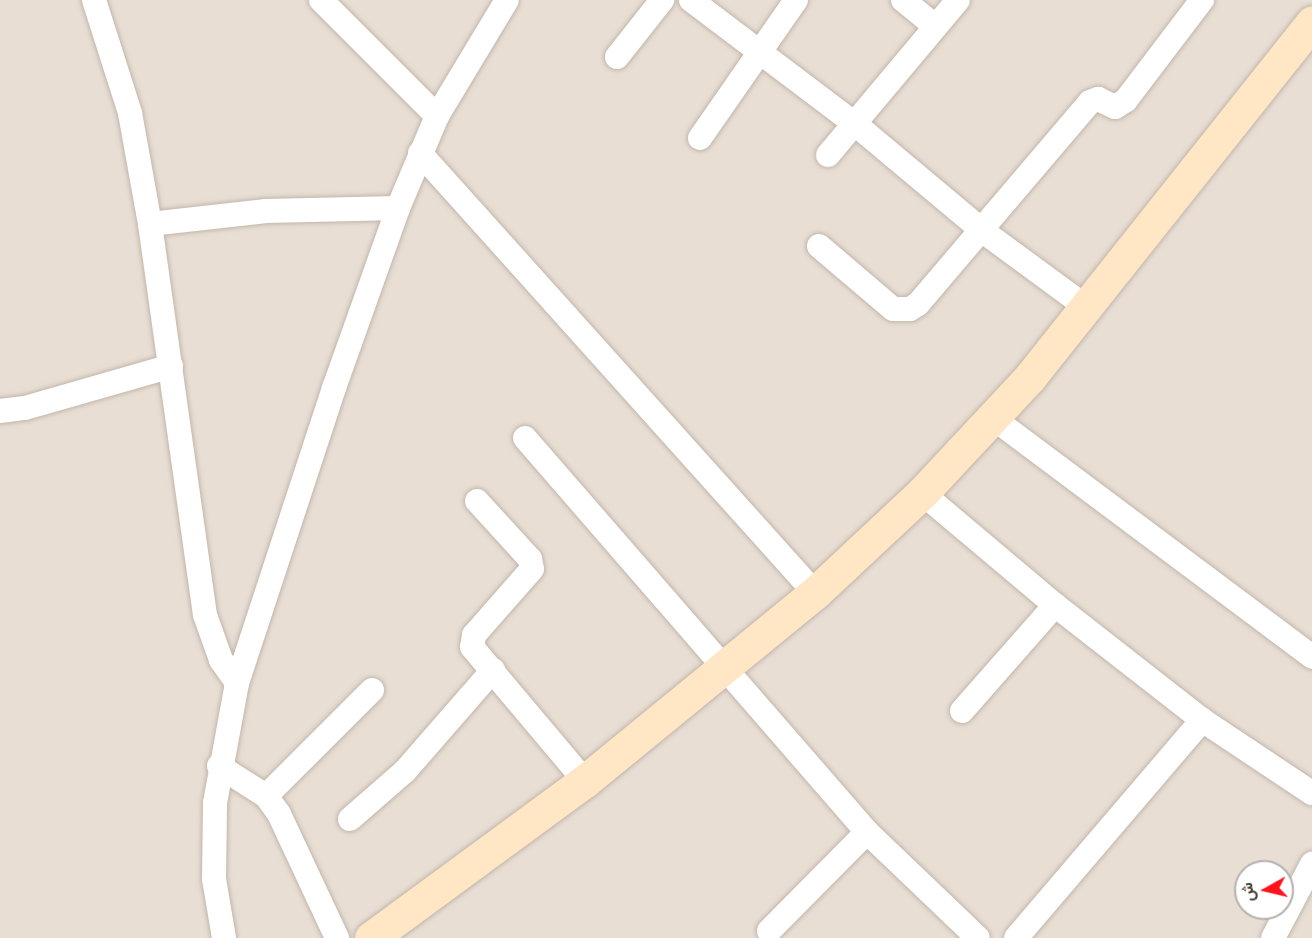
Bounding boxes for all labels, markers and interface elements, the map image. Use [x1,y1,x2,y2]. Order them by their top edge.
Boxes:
north arrow [1234,860,1294,920]
text: ش [1238,882,1257,903]

